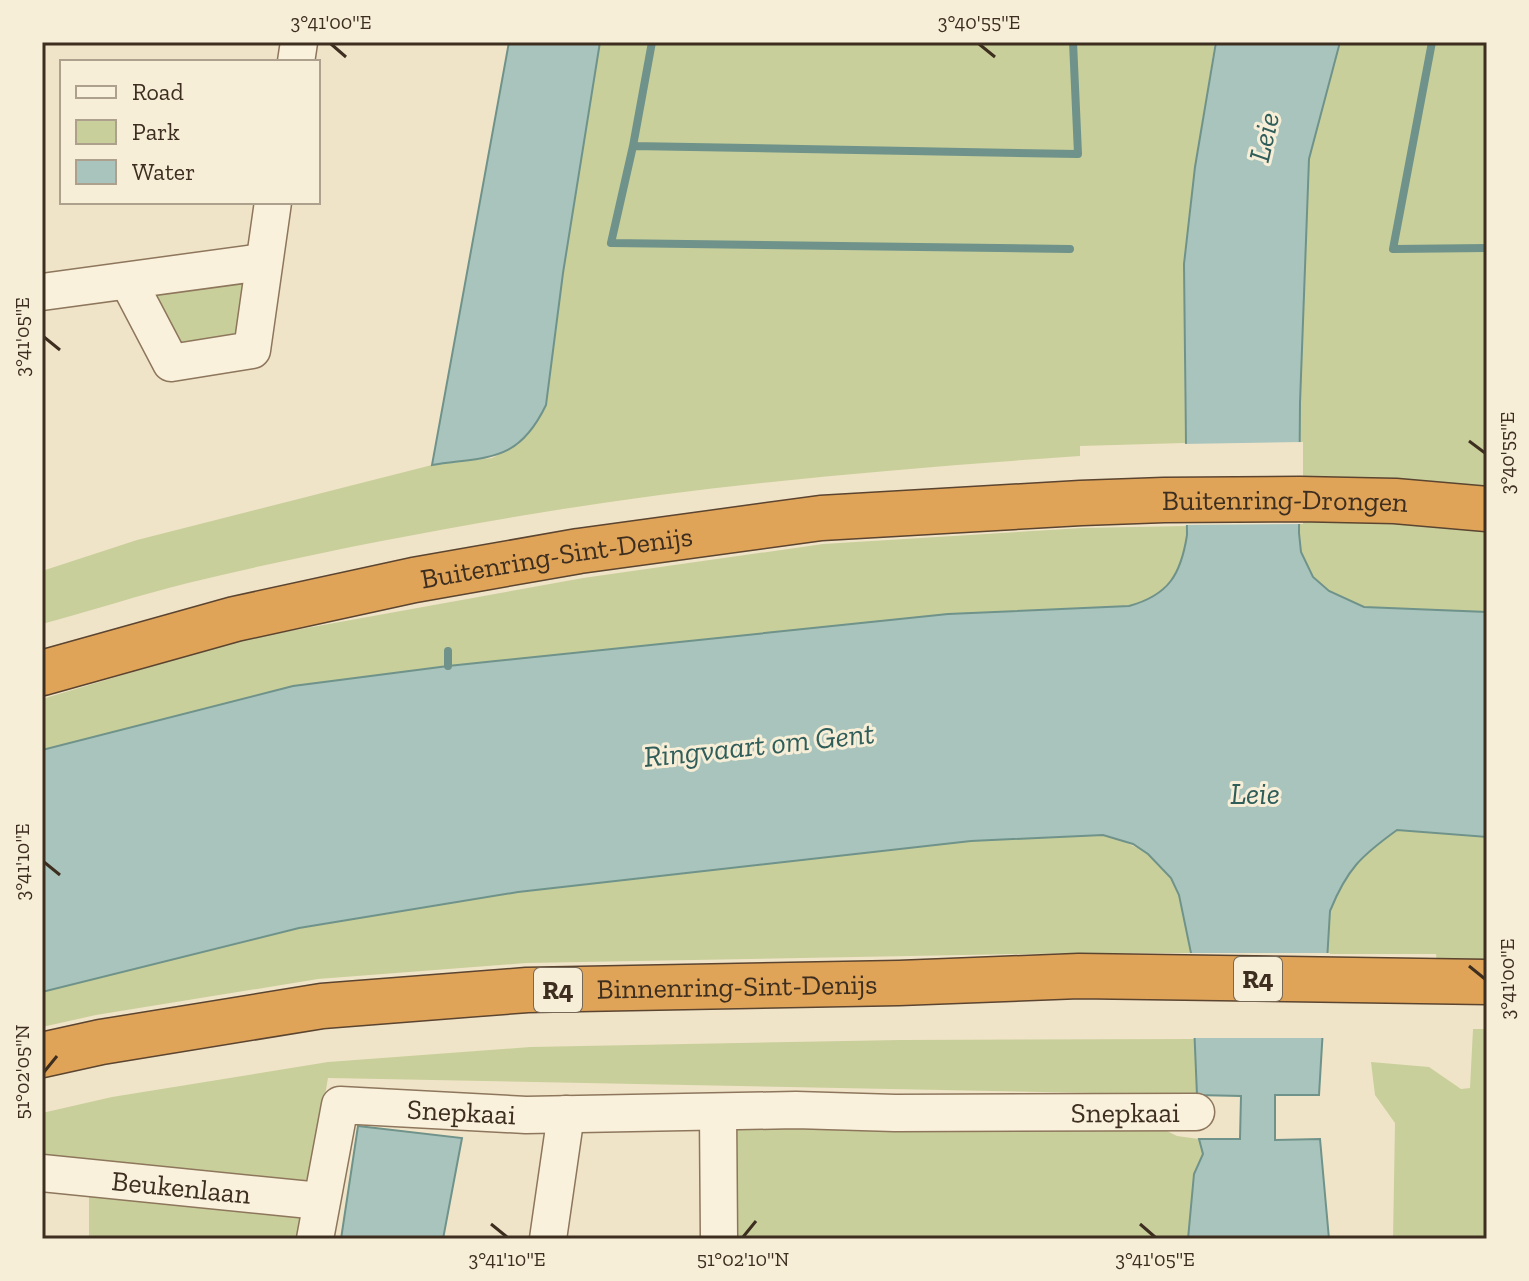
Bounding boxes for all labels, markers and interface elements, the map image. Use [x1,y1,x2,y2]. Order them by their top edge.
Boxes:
text: 3°41'00"E [291,10,371,34]
text: 3°40'55"E [938,10,1020,34]
legend [60,60,320,204]
text: Road [132,77,184,106]
water label: Leie [1241,109,1287,165]
text: Park [132,117,180,146]
text: Water [132,157,195,186]
text: 3°41'05"E [10,297,34,377]
text: 3°40'55"E [1495,412,1519,494]
street label: Buitenring-Drongen [1162,483,1410,519]
street label: Buitenring-Sint-Denijs [418,520,695,596]
water label: Ringvaart om Gent [642,715,876,775]
water label: Leie [1230,776,1280,812]
text: 3°41'10"E [10,823,34,901]
text: 3°41'00"E [1495,939,1519,1019]
road number: R4 [1234,957,1282,1001]
street label: Binnenring-Sint-Denijs [596,967,878,1006]
road number: R4 [534,968,582,1012]
text: 51°02'05"N [10,1024,34,1120]
street label: Snepkaai [406,1093,517,1131]
street label: Snepkaai [1071,1096,1180,1129]
street label: Beukenlaan [110,1164,252,1211]
text: 3°41'10"E [468,1247,546,1271]
text: 51°02'10"N [697,1247,789,1271]
text: 3°41'05"E [1115,1247,1195,1271]

